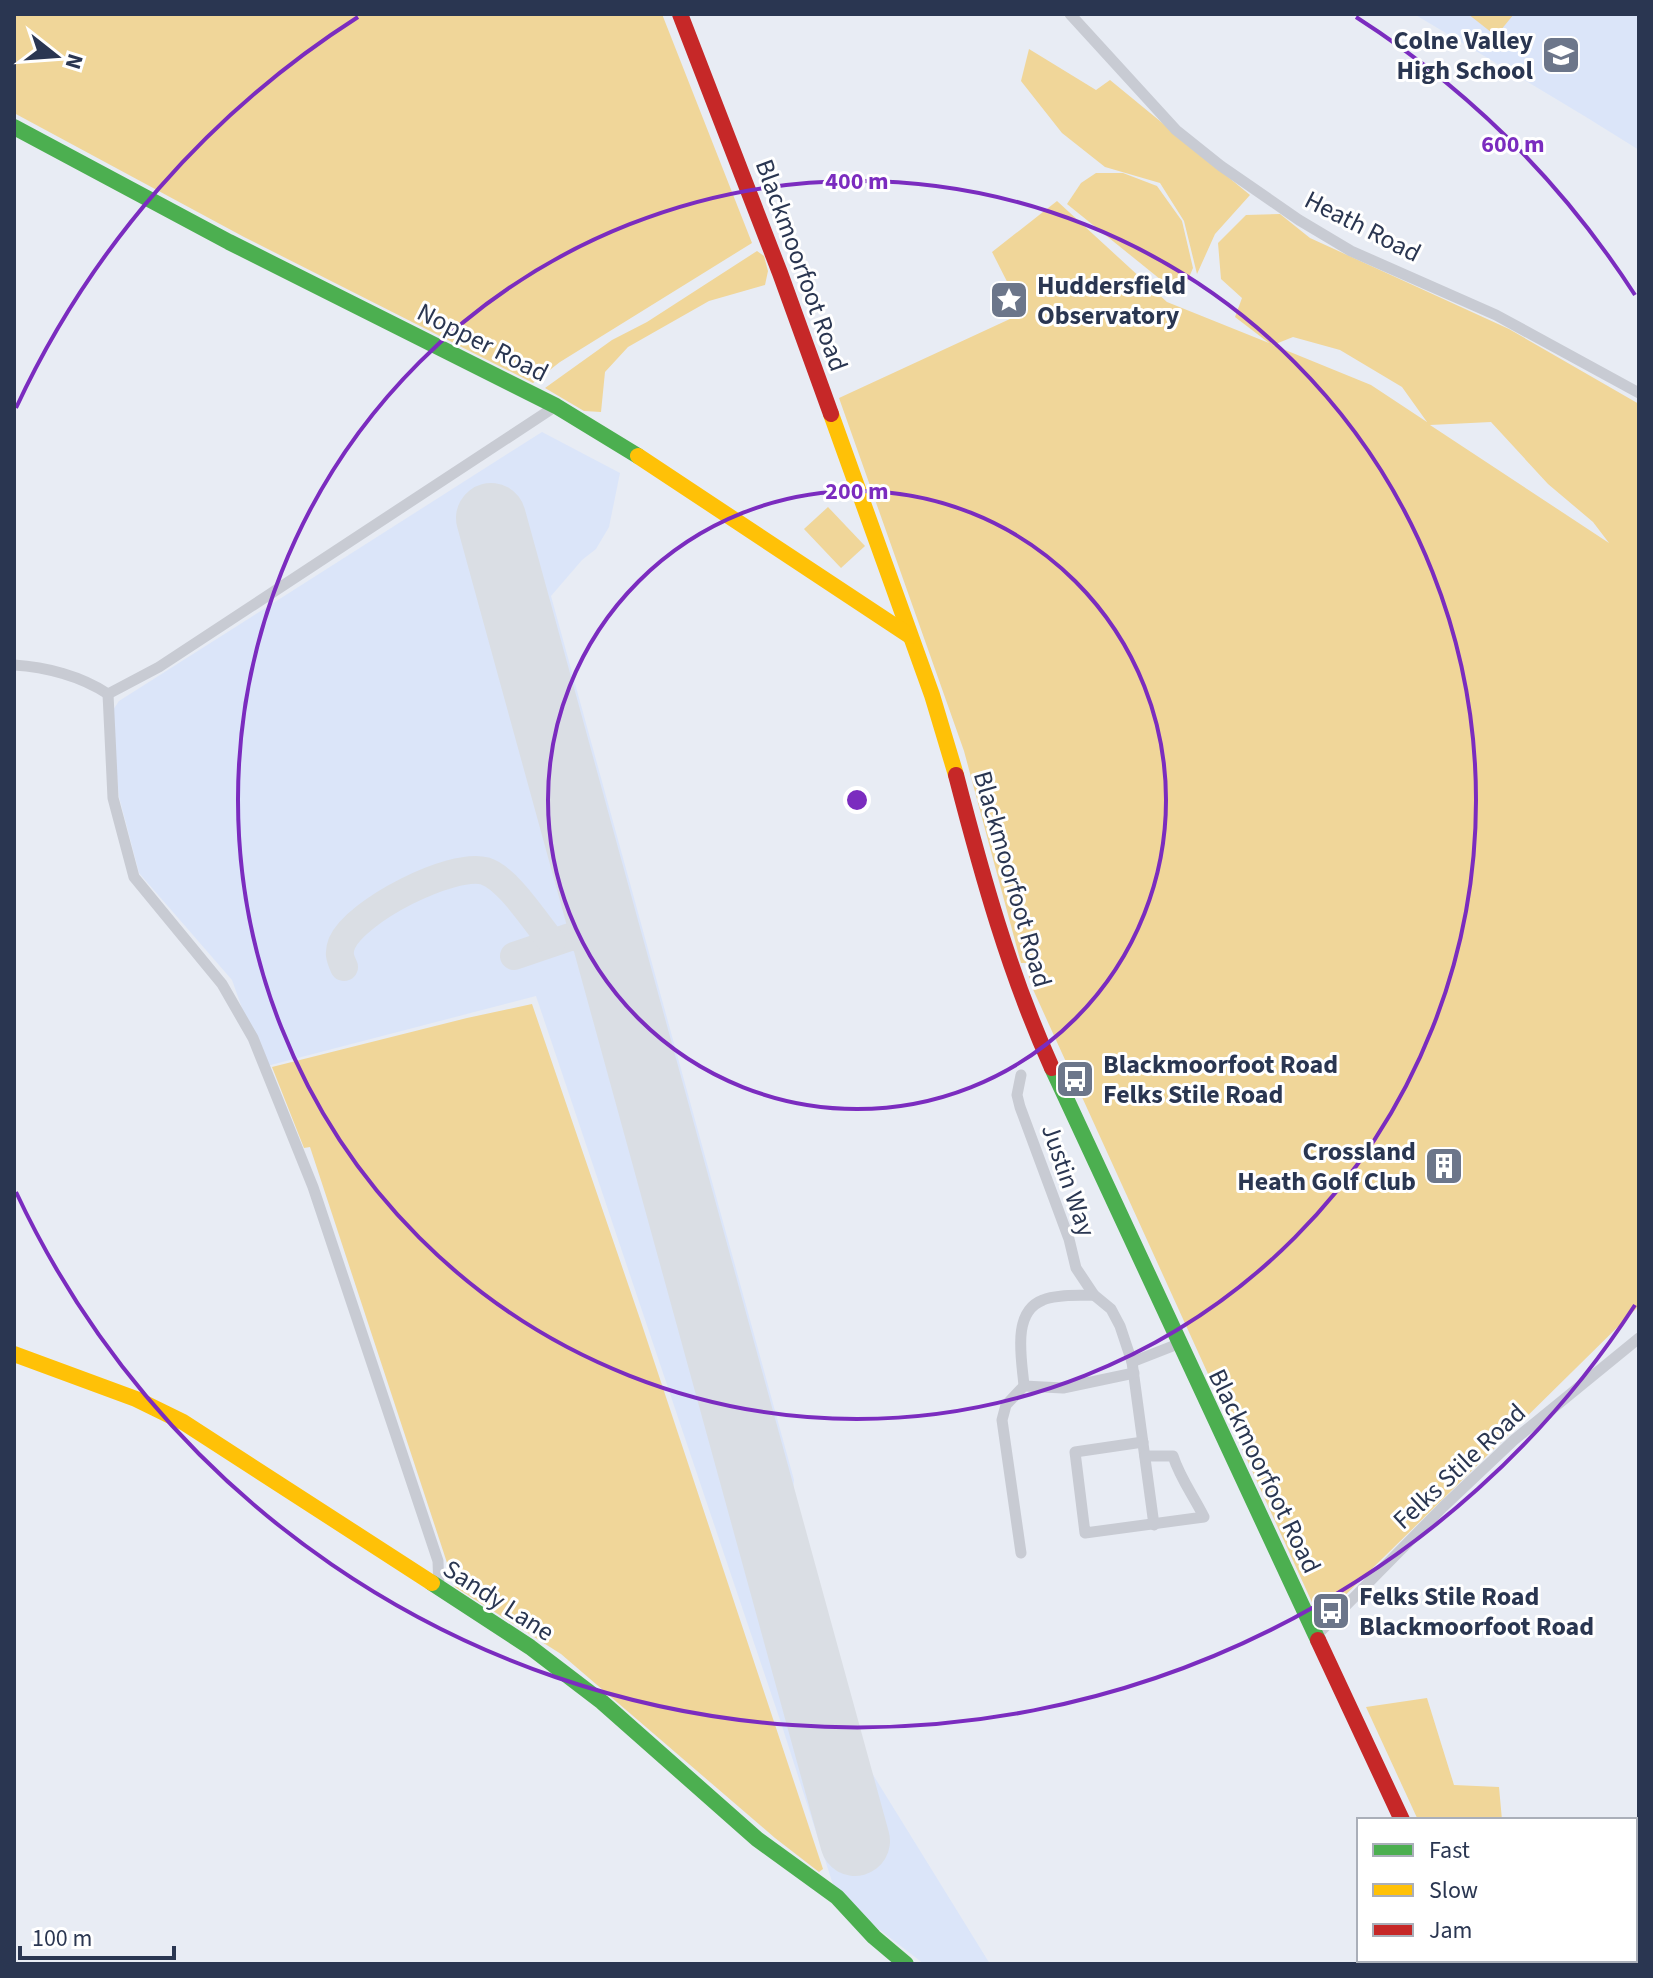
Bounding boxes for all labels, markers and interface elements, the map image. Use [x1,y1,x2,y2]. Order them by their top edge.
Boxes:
north arrow [16,16,96,96]
place label: Colne Valley High School [1393,22,1534,89]
school or university icon: Colne Valley High School [1540,34,1582,76]
text: N [57,50,92,73]
text: 600 m [1481,127,1545,162]
street label: Blackmoorfoot Road [746,154,857,376]
text: 400 m [825,164,889,199]
street label: Heath Road [1298,181,1427,272]
place label: Huddersfield Observatory [1037,267,1186,334]
place icon: Huddersfield Observatory [988,279,1030,321]
street label: Nopper Road [411,294,555,391]
text: 200 m [825,474,889,509]
street label: Blackmoorfoot Road [964,767,1061,992]
centre of rings [843,786,871,814]
place label: Blackmoorfoot Road Felks Stile Road [1103,1046,1338,1113]
bus stop icon: Blackmoorfoot Road Felks Stile Road [1054,1058,1096,1100]
street label: Justin Way [1032,1119,1105,1241]
place label: Crossland Heath Golf Club [1237,1133,1416,1200]
building icon: Crossland Heath Golf Club [1423,1145,1465,1187]
street label: Blackmoorfoot Road [1199,1363,1330,1580]
street label: Felks Stile Road [1385,1395,1534,1538]
street label: Sandy Lane [436,1551,562,1650]
place label: Felks Stile Road Blackmoorfoot Road [1359,1578,1594,1645]
bus stop icon: Felks Stile Road Blackmoorfoot Road [1310,1590,1352,1632]
legend [1357,1818,1637,1962]
text: Fast [1429,1833,1470,1868]
text: Slow [1429,1873,1478,1908]
scale bar [20,1910,174,1960]
text: Jam [1429,1913,1473,1948]
text: 100 m [32,1921,92,1956]

